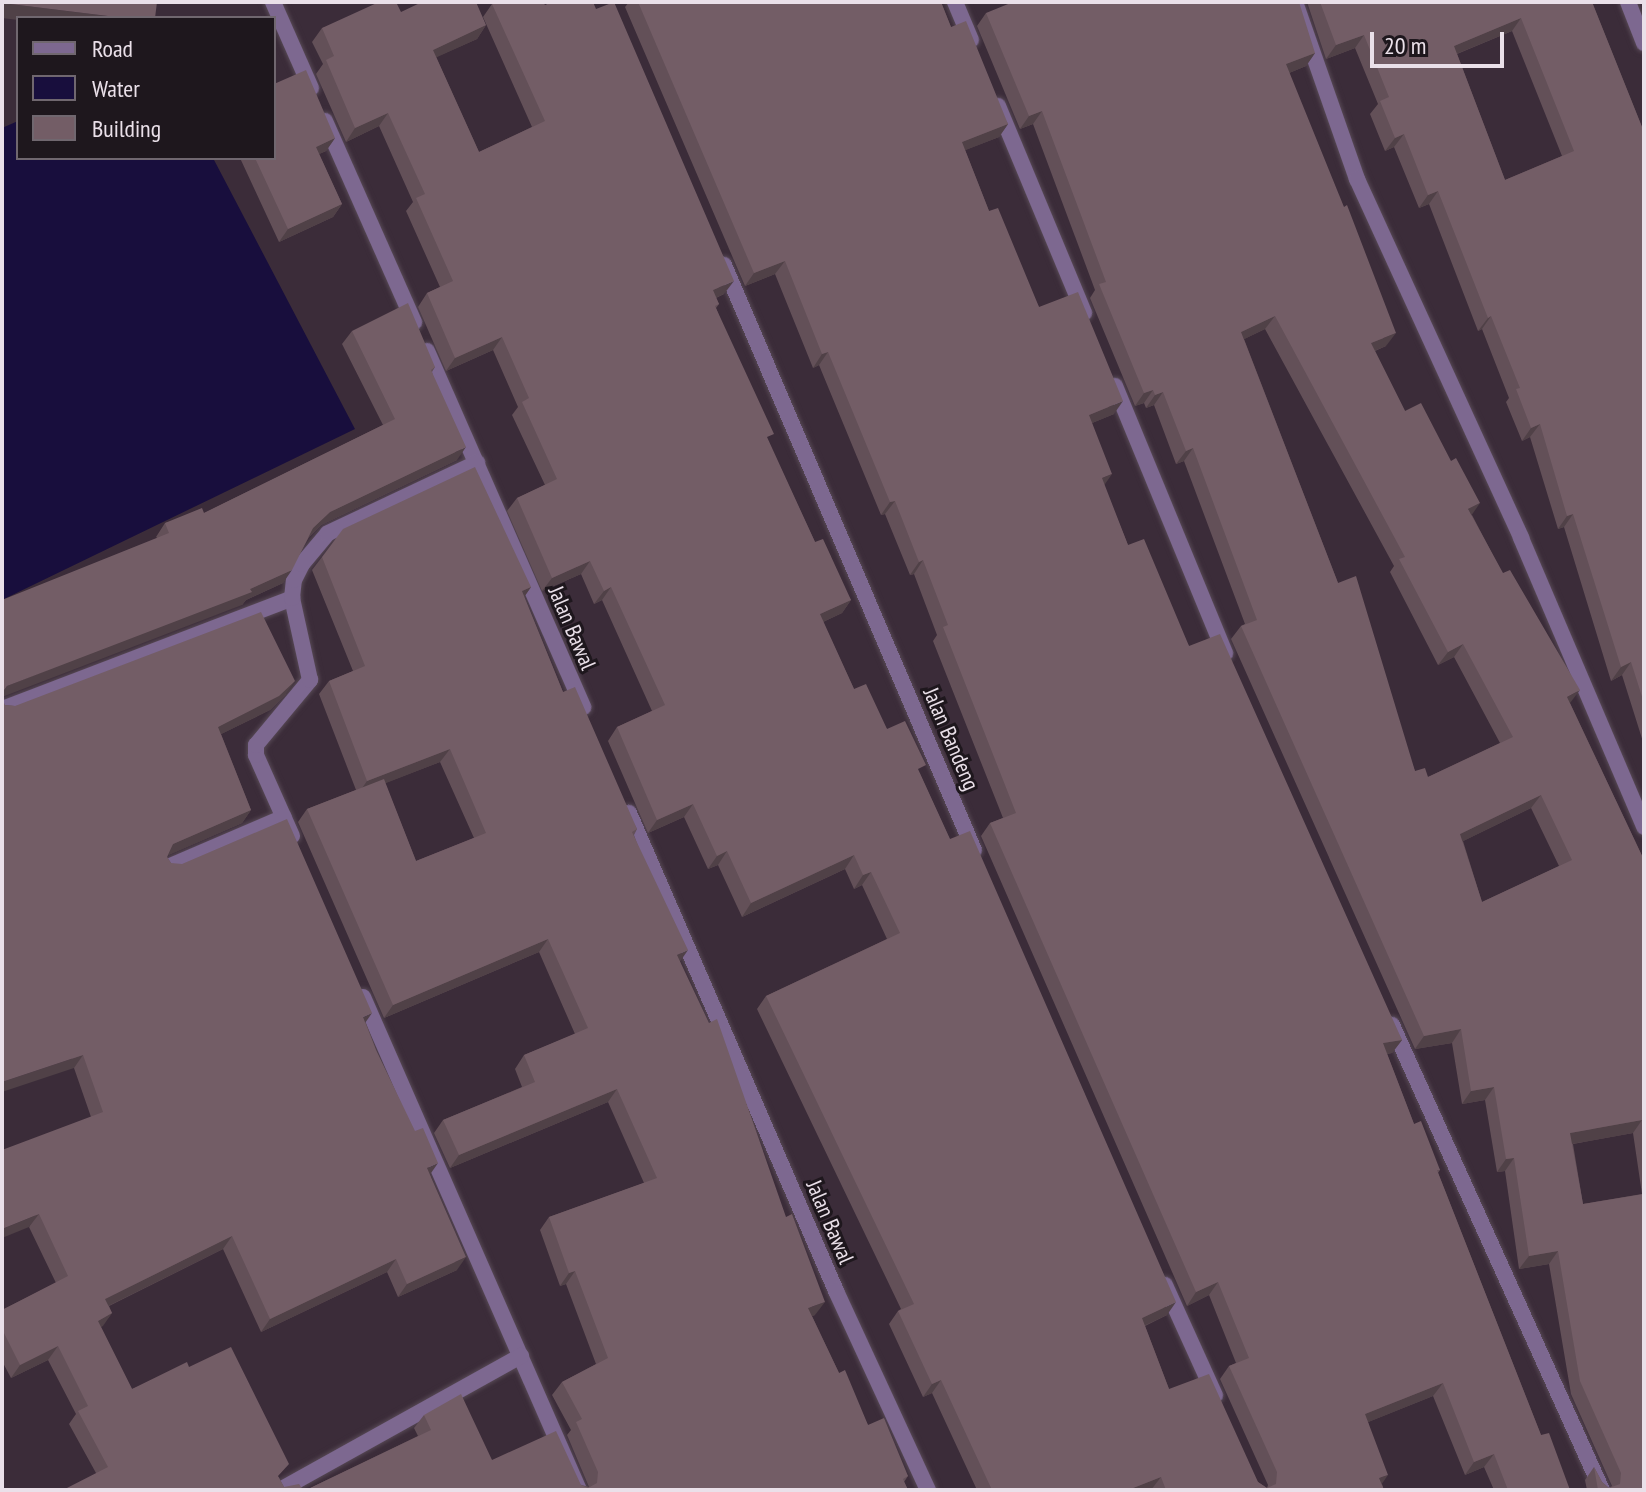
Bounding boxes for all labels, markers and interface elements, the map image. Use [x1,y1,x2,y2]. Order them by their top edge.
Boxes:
legend [16,16,276,160]
scale bar [1374,16,1508,66]
text: 20 m [1384,30,1426,61]
text: Road [92,33,133,64]
text: Water [92,73,140,104]
text: Building [92,113,161,144]
street label: Jalan Bawal [543,582,601,674]
street label: Jalan Bandeng [918,684,984,794]
street label: Jalan Bawal [801,1176,859,1268]

